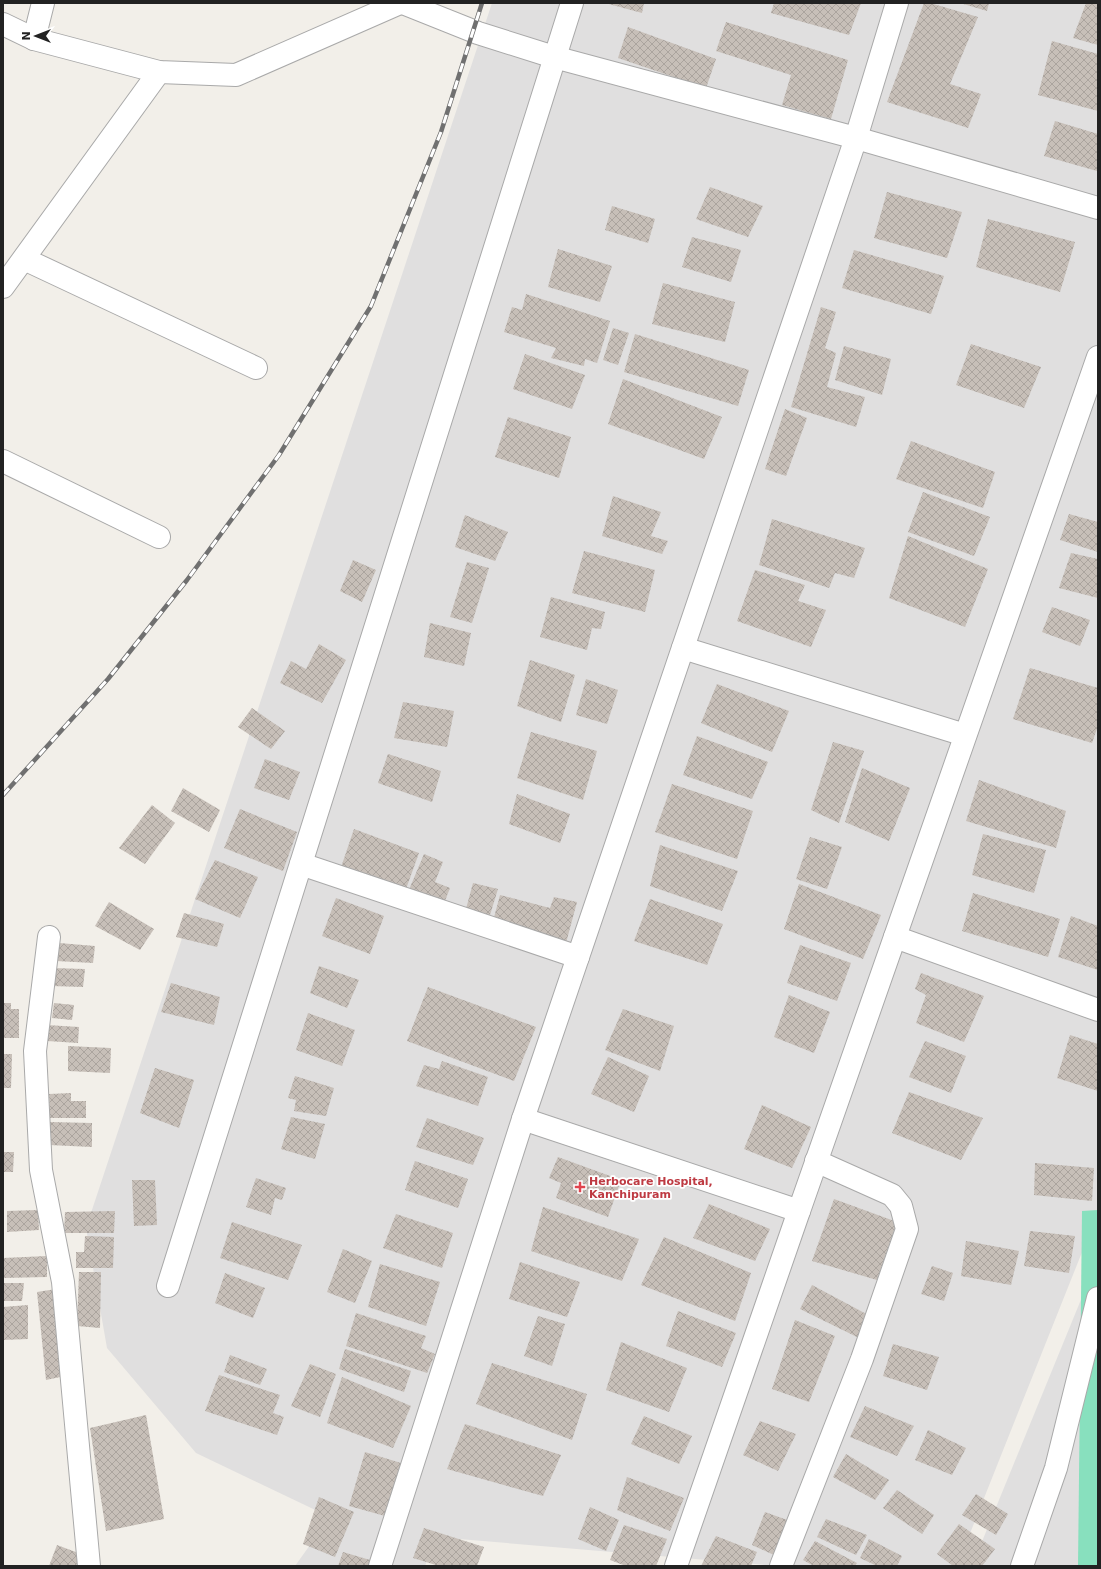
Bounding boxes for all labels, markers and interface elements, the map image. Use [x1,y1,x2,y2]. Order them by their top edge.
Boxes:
north arrow [16,16,56,56]
text: N [20,31,33,41]
place label: Herbocare Hospital, Kanchipuram [589,1175,713,1201]
marker: Herbocare Hospital, Kanchipuram [574,1181,586,1193]

